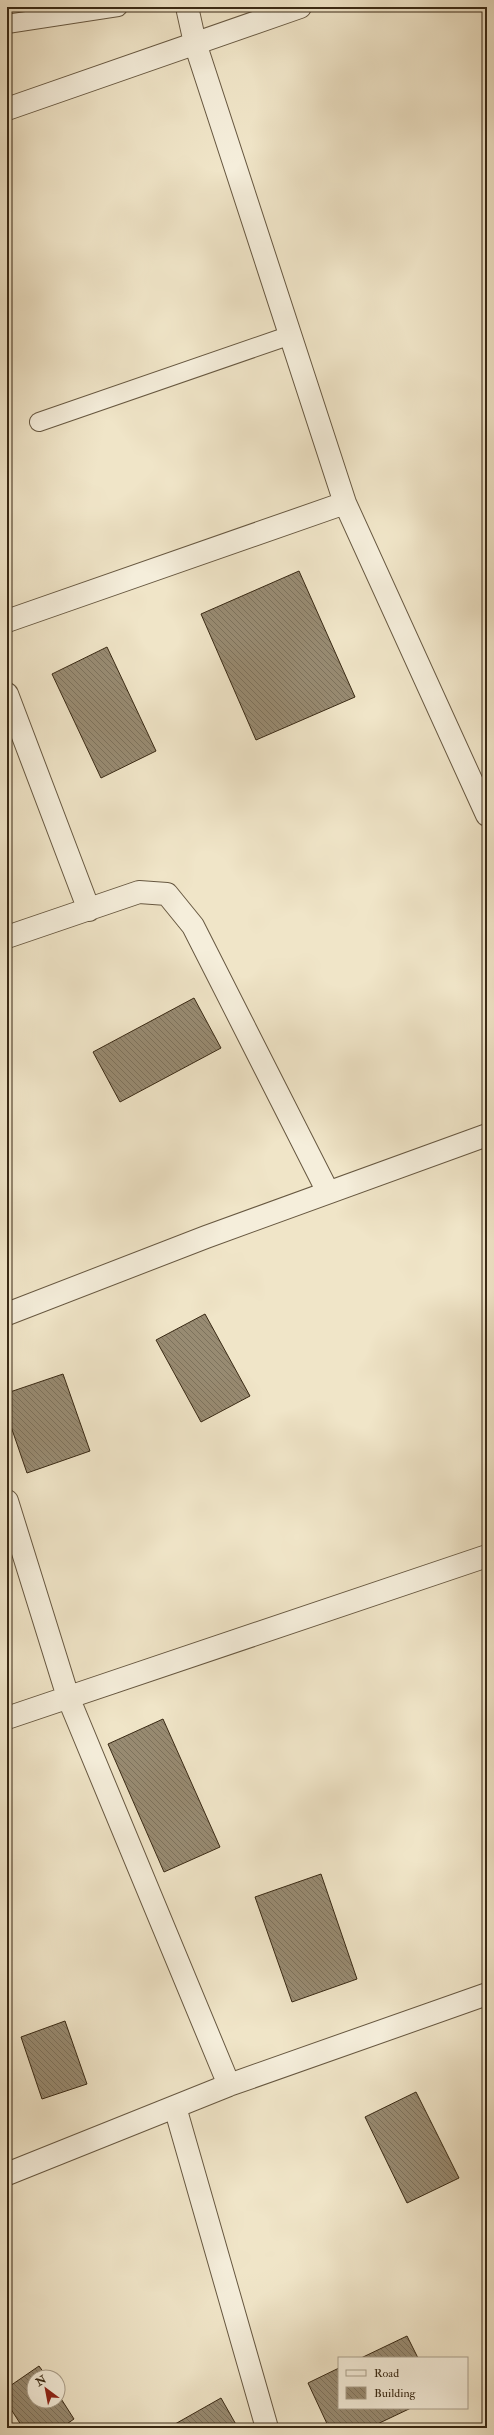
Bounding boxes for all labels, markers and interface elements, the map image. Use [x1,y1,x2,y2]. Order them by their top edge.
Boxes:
legend [338,2357,468,2409]
text: Road [374,2366,399,2381]
north arrow [26,2369,66,2409]
text: N [32,2372,50,2390]
text: Building [374,2386,417,2401]

